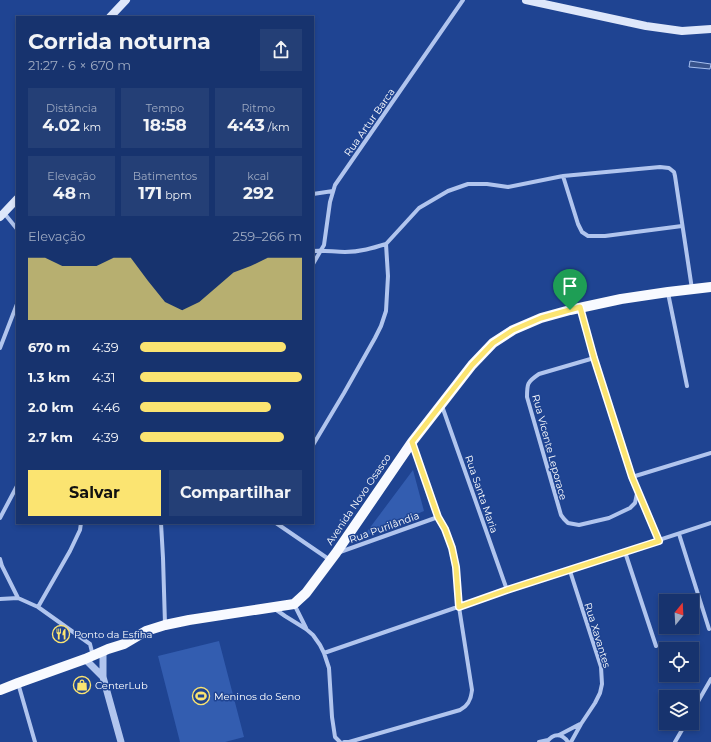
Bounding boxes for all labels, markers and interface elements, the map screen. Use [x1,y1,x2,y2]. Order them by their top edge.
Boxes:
text: Corrida noturna [28,28,211,55]
button: share [260,29,302,71]
text: 21:27 · 6 × 670 m [28,57,131,73]
street label: Rua Artur Barca [341,86,398,159]
text: Distância [46,101,97,115]
text: Tempo [146,101,184,115]
text: Ritmo [241,101,275,115]
text: 4.02 [42,115,80,135]
text: 18:58 [143,115,187,135]
text: 4:43 [227,115,265,135]
text: km [80,120,101,134]
text: /km [265,120,290,134]
text: Elevação [47,169,96,183]
text: Batimentos [133,169,197,183]
text: kcal [247,169,269,183]
text: 48 [53,183,76,203]
text: 171 [138,183,162,203]
text: 292 [243,183,274,203]
text: m [76,188,91,202]
text: bpm [162,188,192,202]
text: Elevação [28,228,86,244]
text: 259–266 m [233,228,302,244]
pin [553,269,587,310]
icon: arrive [559,275,581,297]
text: 670 m [28,339,70,355]
text: 4:39 [92,339,119,355]
text: 1.3 km [28,369,70,385]
text: 4:31 [92,369,115,385]
street label: Rua Vicente Leporace [529,393,570,501]
text: 2.0 km [28,399,74,415]
text: 4:46 [92,399,120,415]
text: 2.7 km [28,429,73,445]
text: 4:39 [92,429,119,445]
street label: Avenida Novo Osasco [323,451,394,547]
street label: Rua Santa Maria [462,453,501,535]
button: Salvar [28,470,161,516]
button: Compartilhar [169,470,302,516]
street label: Rua Purilândia [347,509,421,546]
north arrow [659,594,699,634]
map controls [659,594,699,730]
street label: Rua Xavantes [581,601,614,669]
restaurant icon: Ponto da Esfiha [51,624,71,644]
place label: Ponto da Esfiha [74,628,152,641]
button: locate [659,642,699,682]
shop icon: CenterLub [72,675,92,695]
place label: CenterLub [95,679,148,692]
sports icon: Meninos do Seno [191,686,211,706]
place label: Meninos do Seno [214,690,300,703]
button: layers [659,690,699,730]

